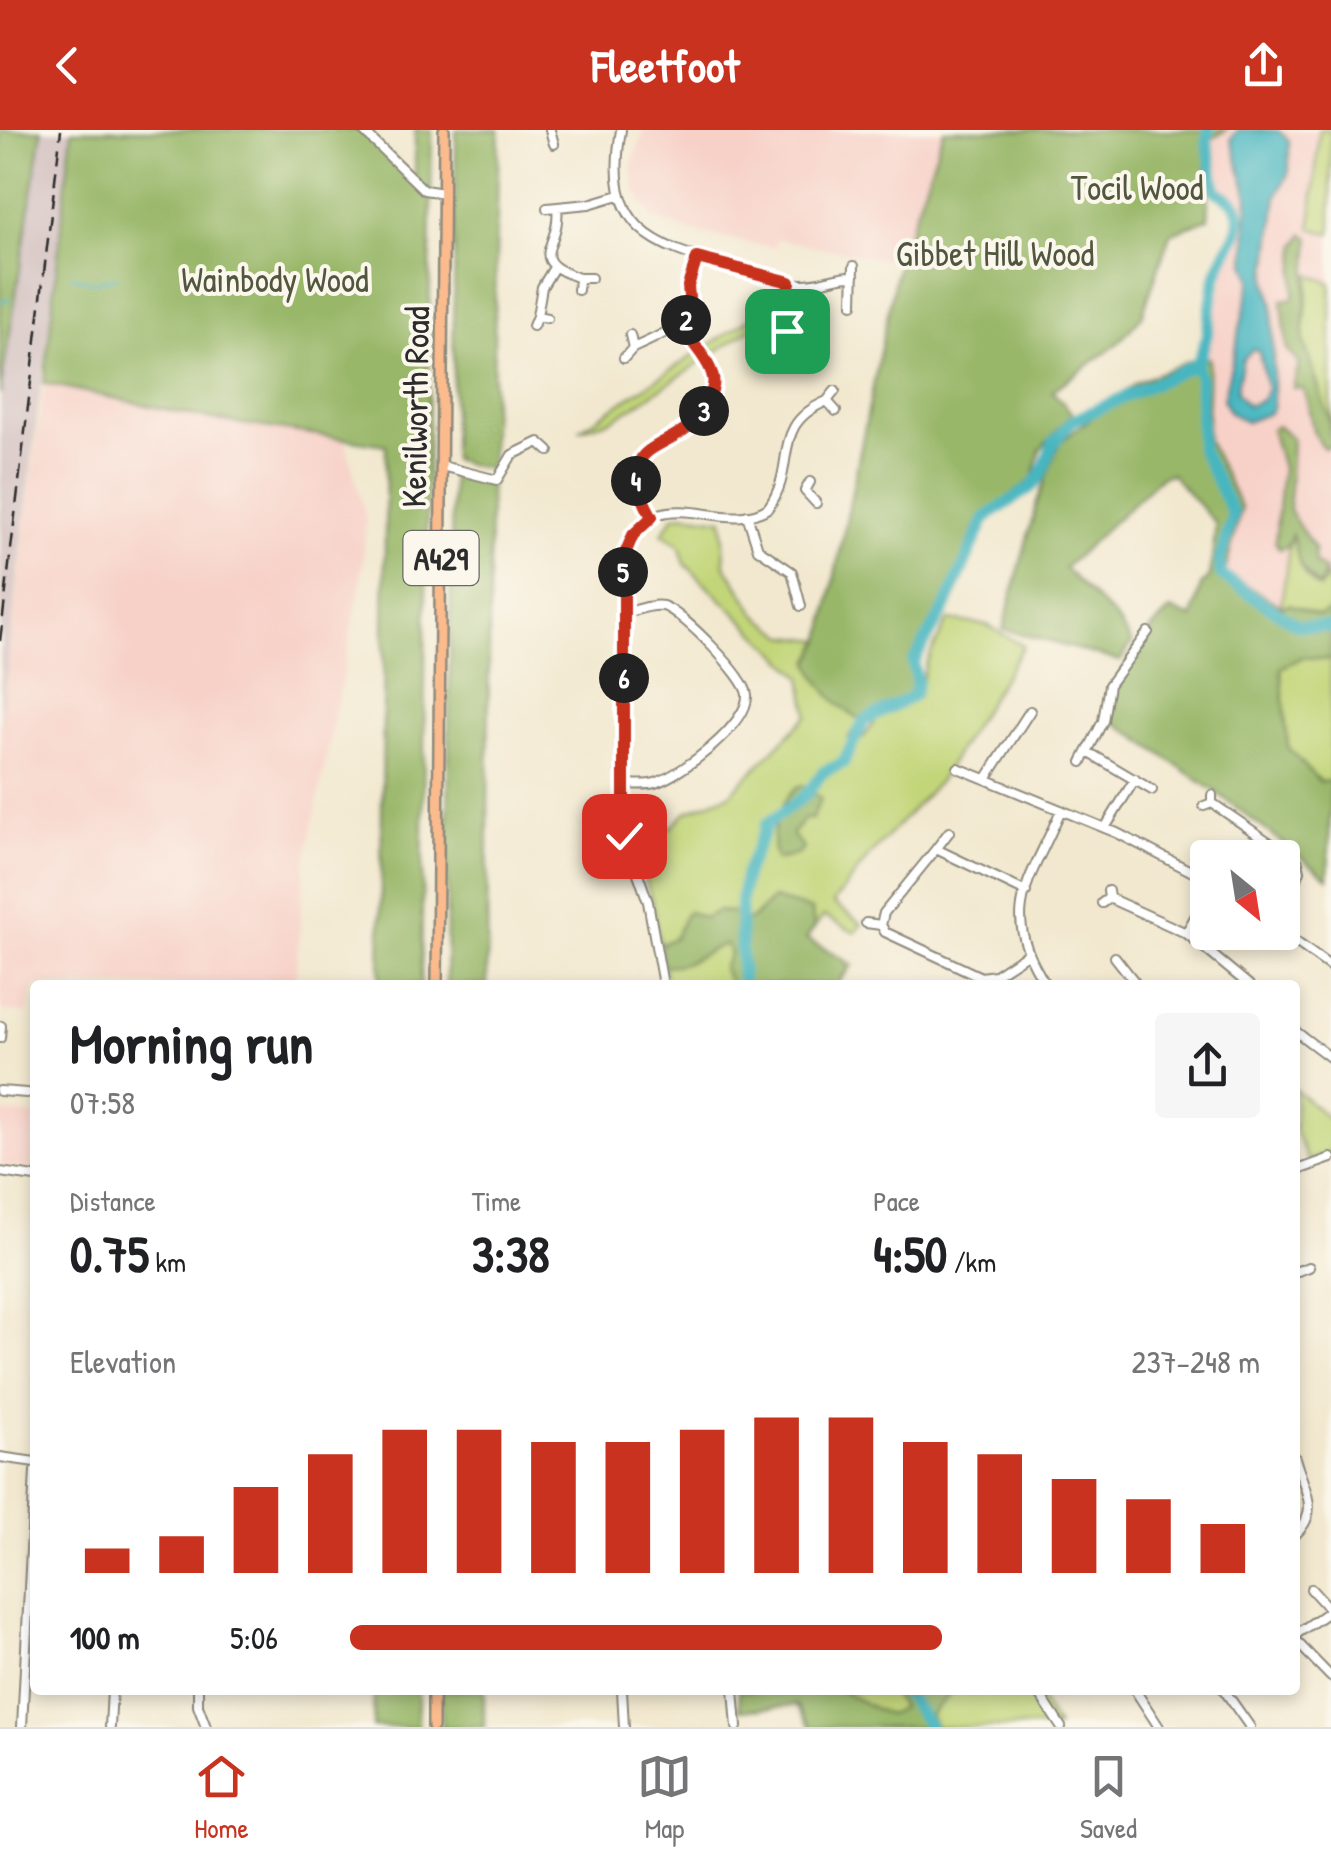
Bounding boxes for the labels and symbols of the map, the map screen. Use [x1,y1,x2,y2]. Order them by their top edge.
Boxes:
park label: Tocil Wood [1071,164,1203,211]
park label: Gibbet Hill Wood [896,230,1094,277]
park label: Wainbody Wood [181,256,369,303]
pin [745,289,830,374]
pin: 2 [661,295,711,345]
street label: Kenilworth Road [390,306,440,508]
pin: 3 [679,386,729,436]
pin: 4 [611,456,661,506]
road number: A429 [404,531,478,585]
pin: 5 [598,547,648,597]
pin: 6 [599,653,649,703]
pin [582,794,667,879]
north arrow [1190,840,1300,950]

